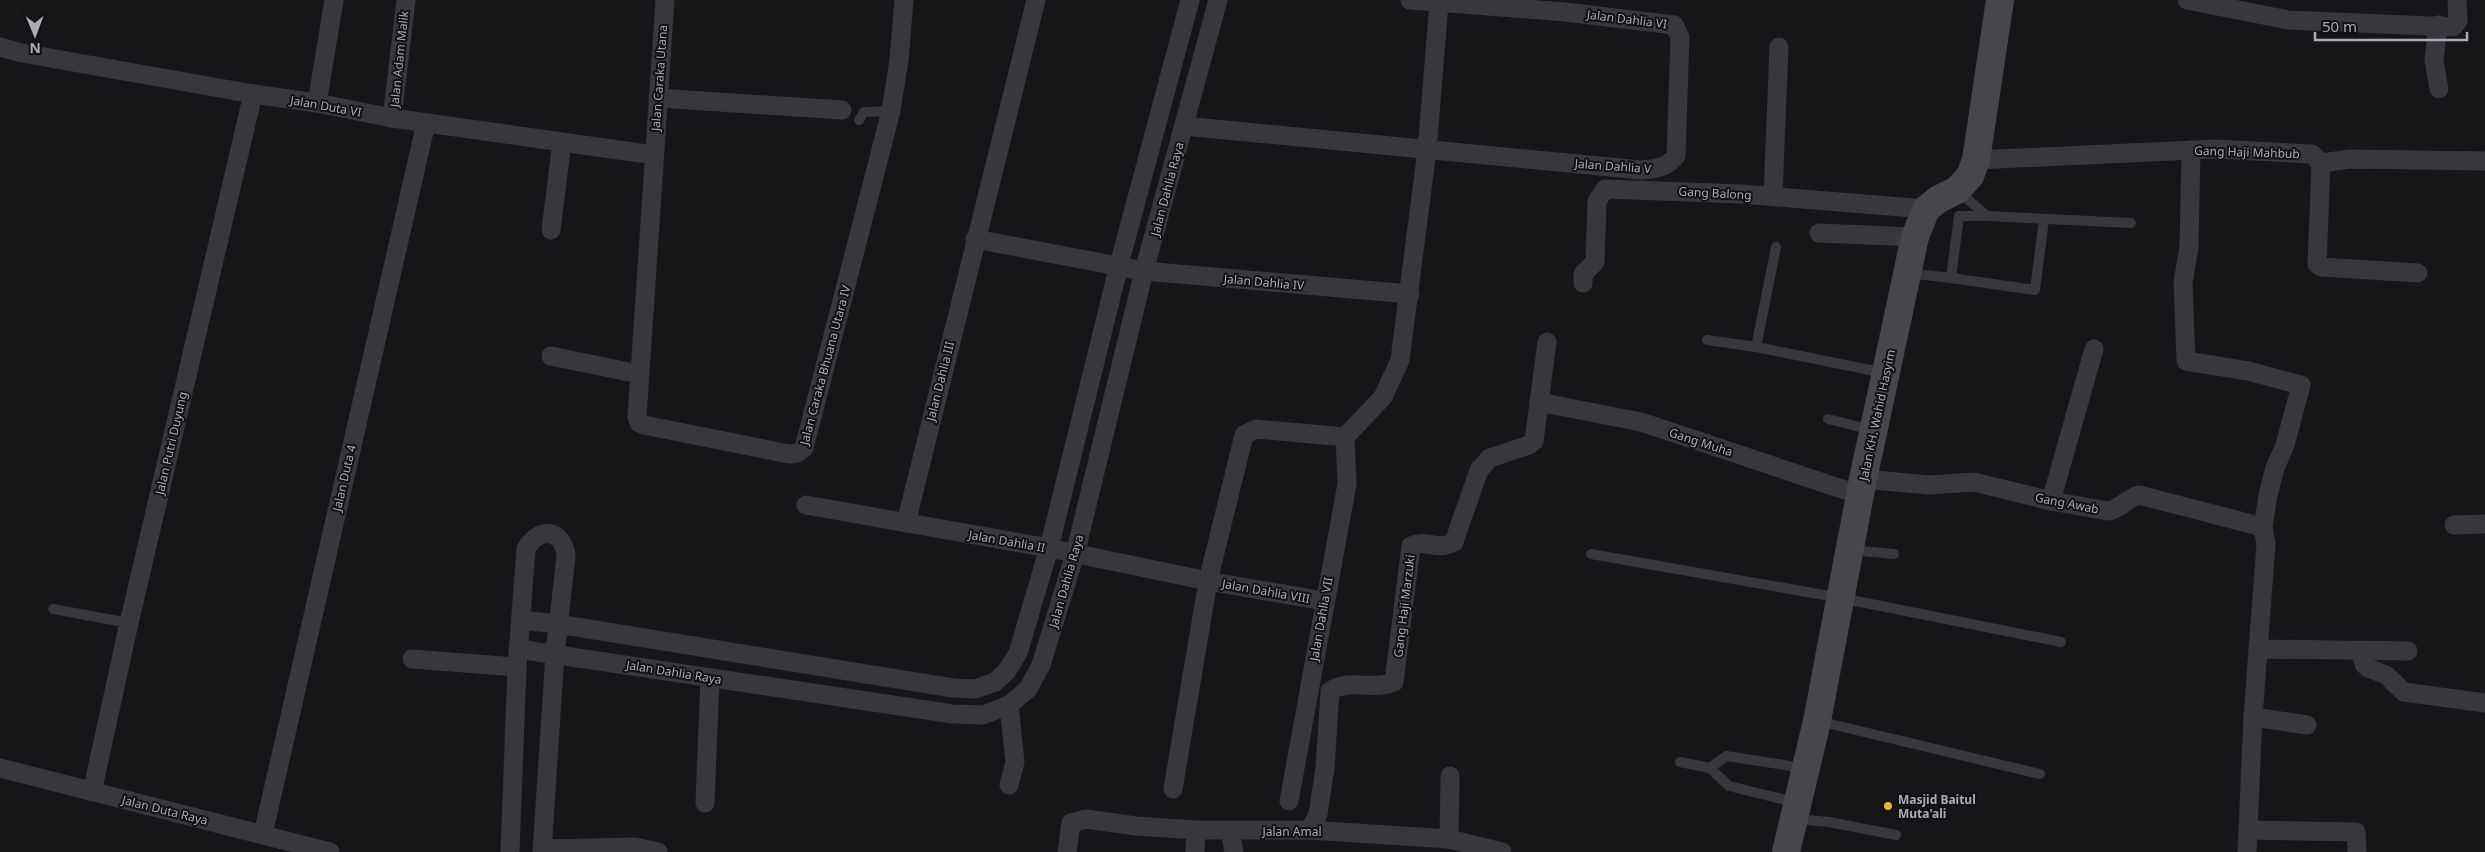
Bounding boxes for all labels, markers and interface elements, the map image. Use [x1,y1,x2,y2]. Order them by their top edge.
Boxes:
street label: Jalan Dahlia VI [1585,6,1668,32]
street label: Jalan Adam Malik [385,9,413,109]
north arrow [10,10,60,60]
scale bar [2315,10,2468,42]
text: 50 m [2322,16,2357,36]
street label: Jalan Caraka Utana [647,24,671,133]
text: N [29,39,41,58]
street label: Jalan Duta VI [288,91,363,121]
street label: Jalan Dahlia Raya [1146,140,1188,239]
street label: Gang Haji Mahbub [2194,142,2300,162]
street label: Jalan Dahlia V [1573,155,1653,177]
street label: Gang Balong [1678,183,1752,203]
street label: Jalan Dahlia IV [1222,270,1306,294]
street label: Jalan Caraka Bhuana Utara IV [795,282,855,448]
street label: Jalan Dahlia III [922,339,958,424]
street label: Jalan KH. Wahid Hasyim [1855,348,1899,483]
street label: Jalan Putri Duyung [151,390,191,497]
street label: Gang Muha [1667,424,1735,460]
street label: Jalan Duta 4 [328,443,360,514]
street label: Gang Awab [2034,488,2100,518]
street label: Jalan Dahlia II [966,526,1047,556]
street label: Jalan Dahlia Raya [1044,532,1087,631]
street label: Gang Haji Marzuki [1389,554,1419,658]
street label: Jalan Dahlia VIII [1220,575,1311,607]
street label: Jalan Dahlia VII [1305,576,1337,663]
street label: Jalan Dahlia Raya [624,656,723,688]
street label: Jalan Duta Raya [119,791,210,829]
place label: Masjid Baitul Muta'ali [1898,791,1976,822]
marker: Masjid Baitul Muta'ali [1882,800,1894,812]
street label: Jalan Amal [1261,823,1322,840]

